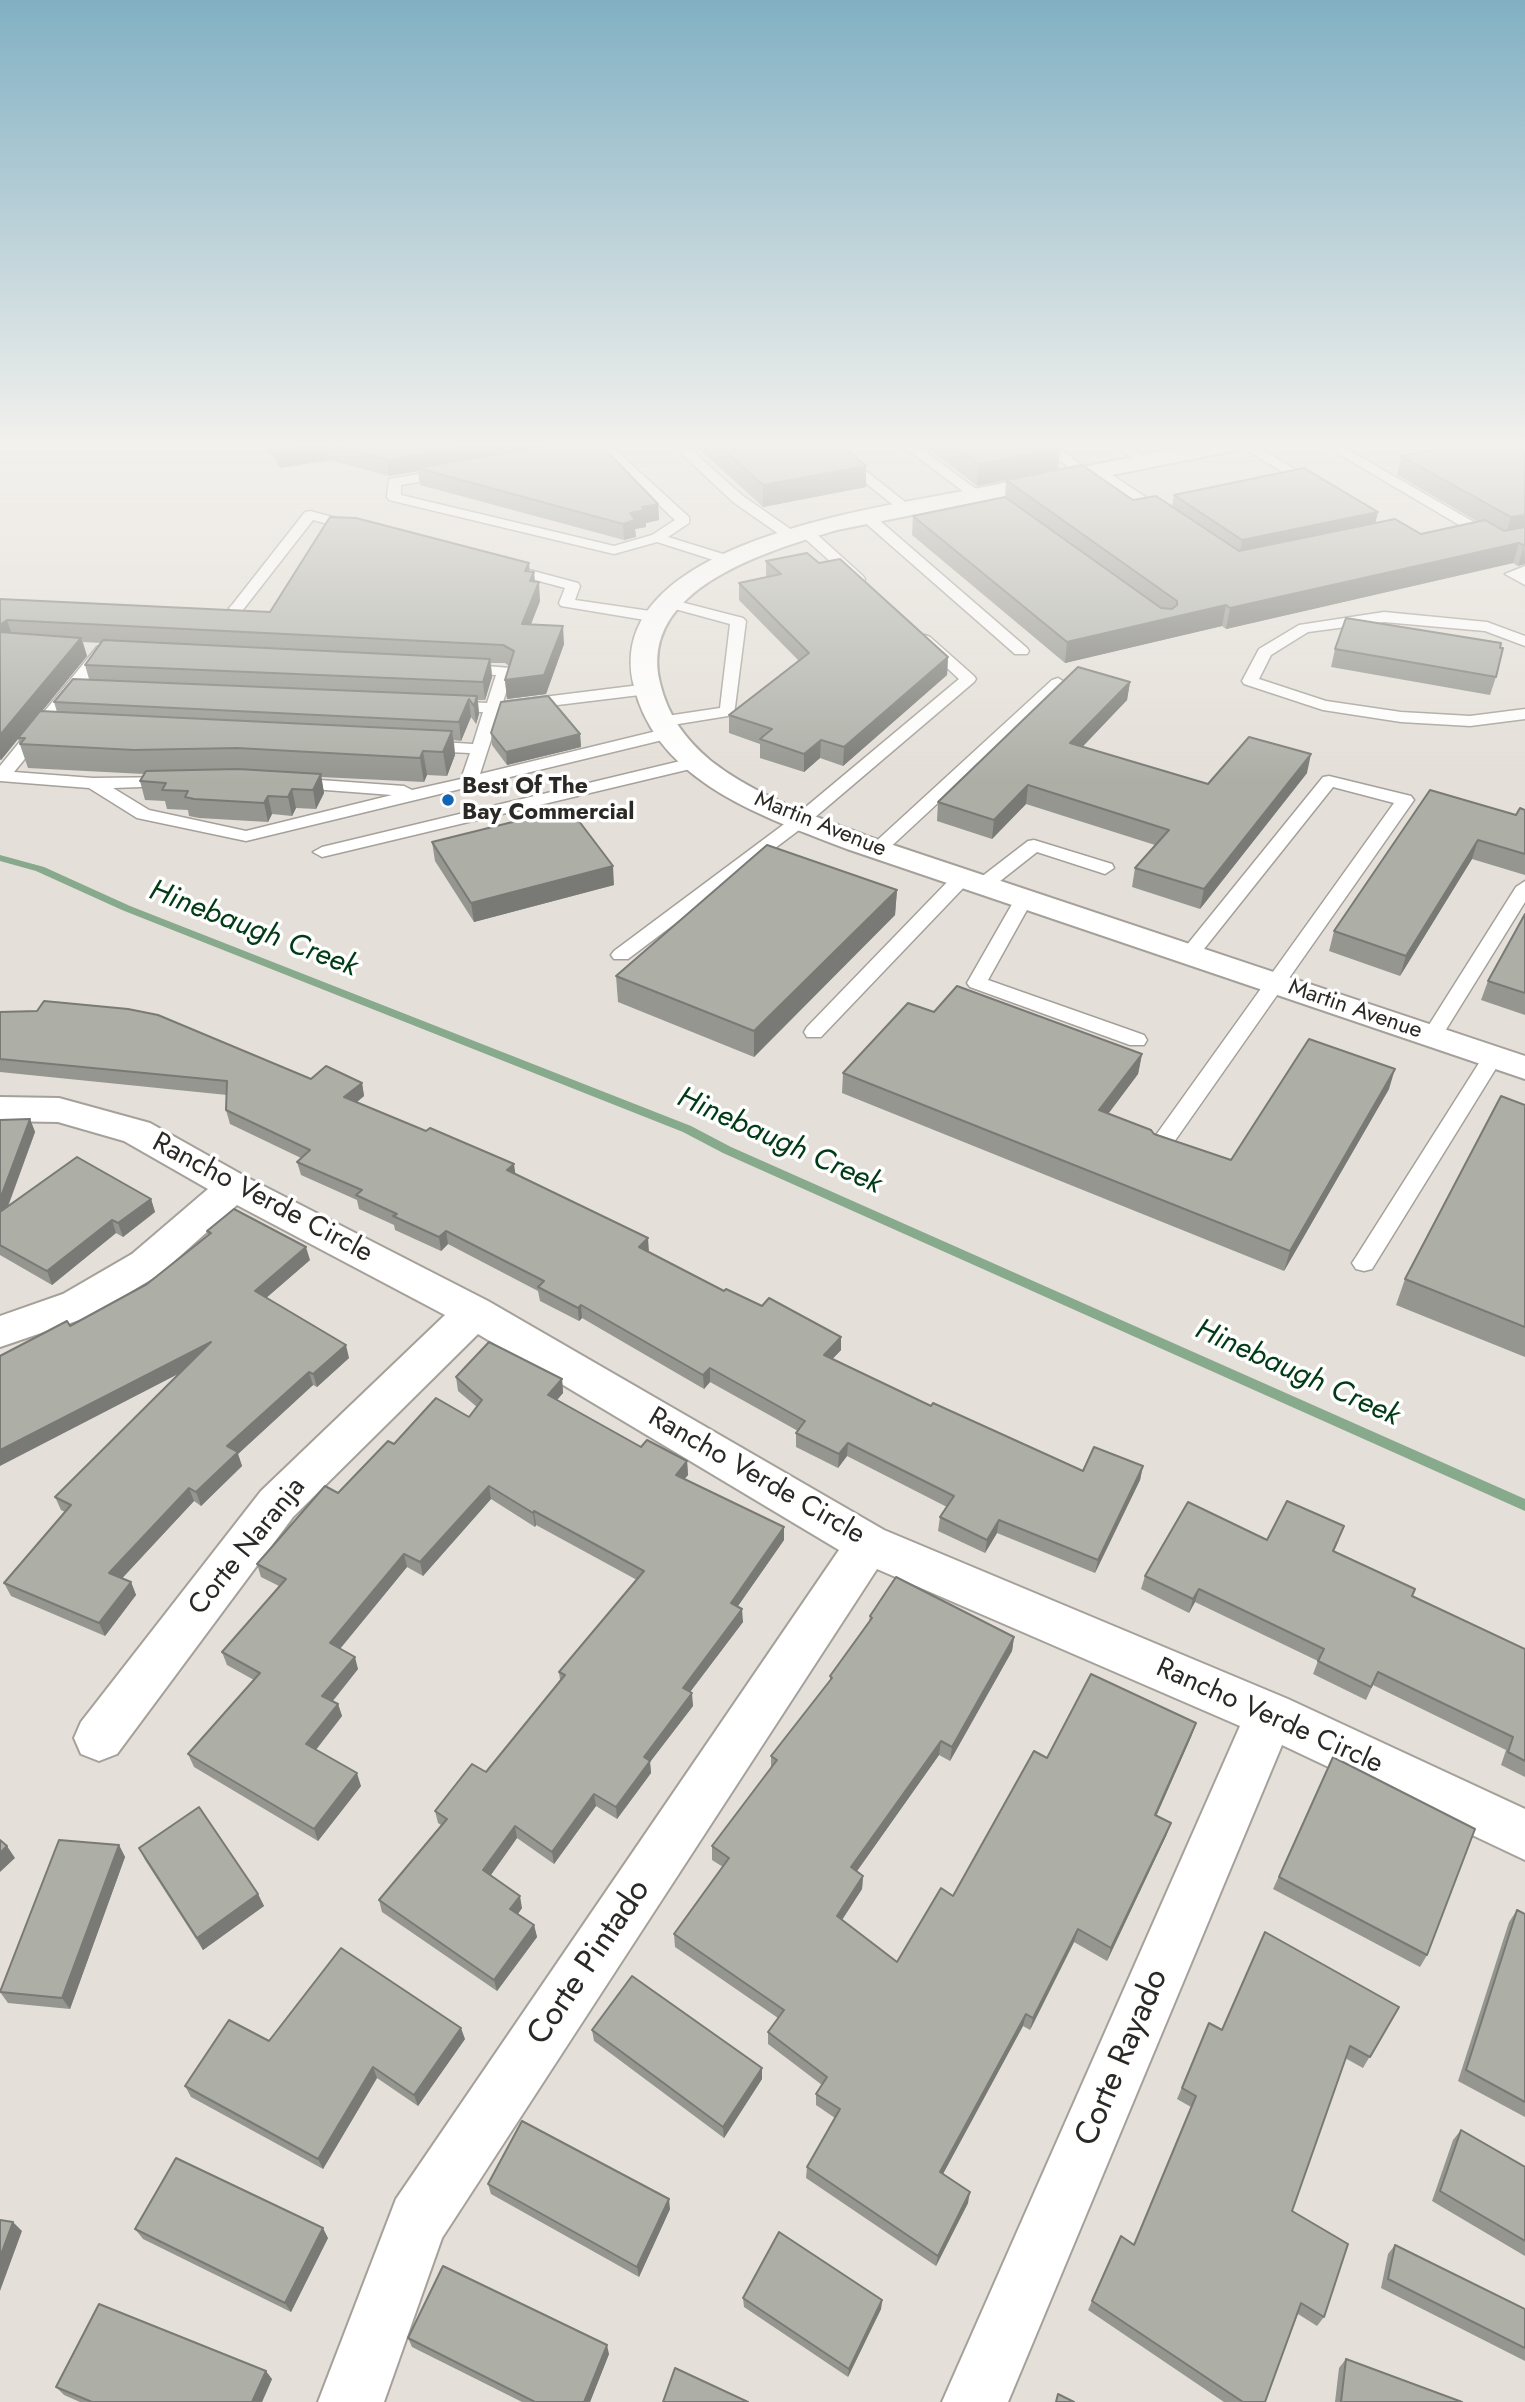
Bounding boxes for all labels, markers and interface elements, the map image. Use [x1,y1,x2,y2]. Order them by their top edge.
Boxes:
place label: Best Of The Bay Commercial [462,773,634,827]
street label: Martin Avenue [750,786,890,864]
marker: Best Of The Bay Commercial [440,792,456,808]
water label: Hinebaugh Creek [144,874,362,986]
street label: Martin Avenue [1284,974,1426,1046]
water label: Hinebaugh Creek [671,1081,887,1203]
street label: Rancho Verde Circle [146,1127,378,1271]
water label: Hinebaugh Creek [1189,1313,1405,1435]
street label: Rancho Verde Circle [642,1401,870,1553]
street label: Corte Naranja [182,1472,314,1622]
street label: Rancho Verde Circle [1150,1652,1388,1782]
street label: Corte Pintado [520,1873,660,2053]
street label: Corte Rayado [1068,1964,1178,2152]

